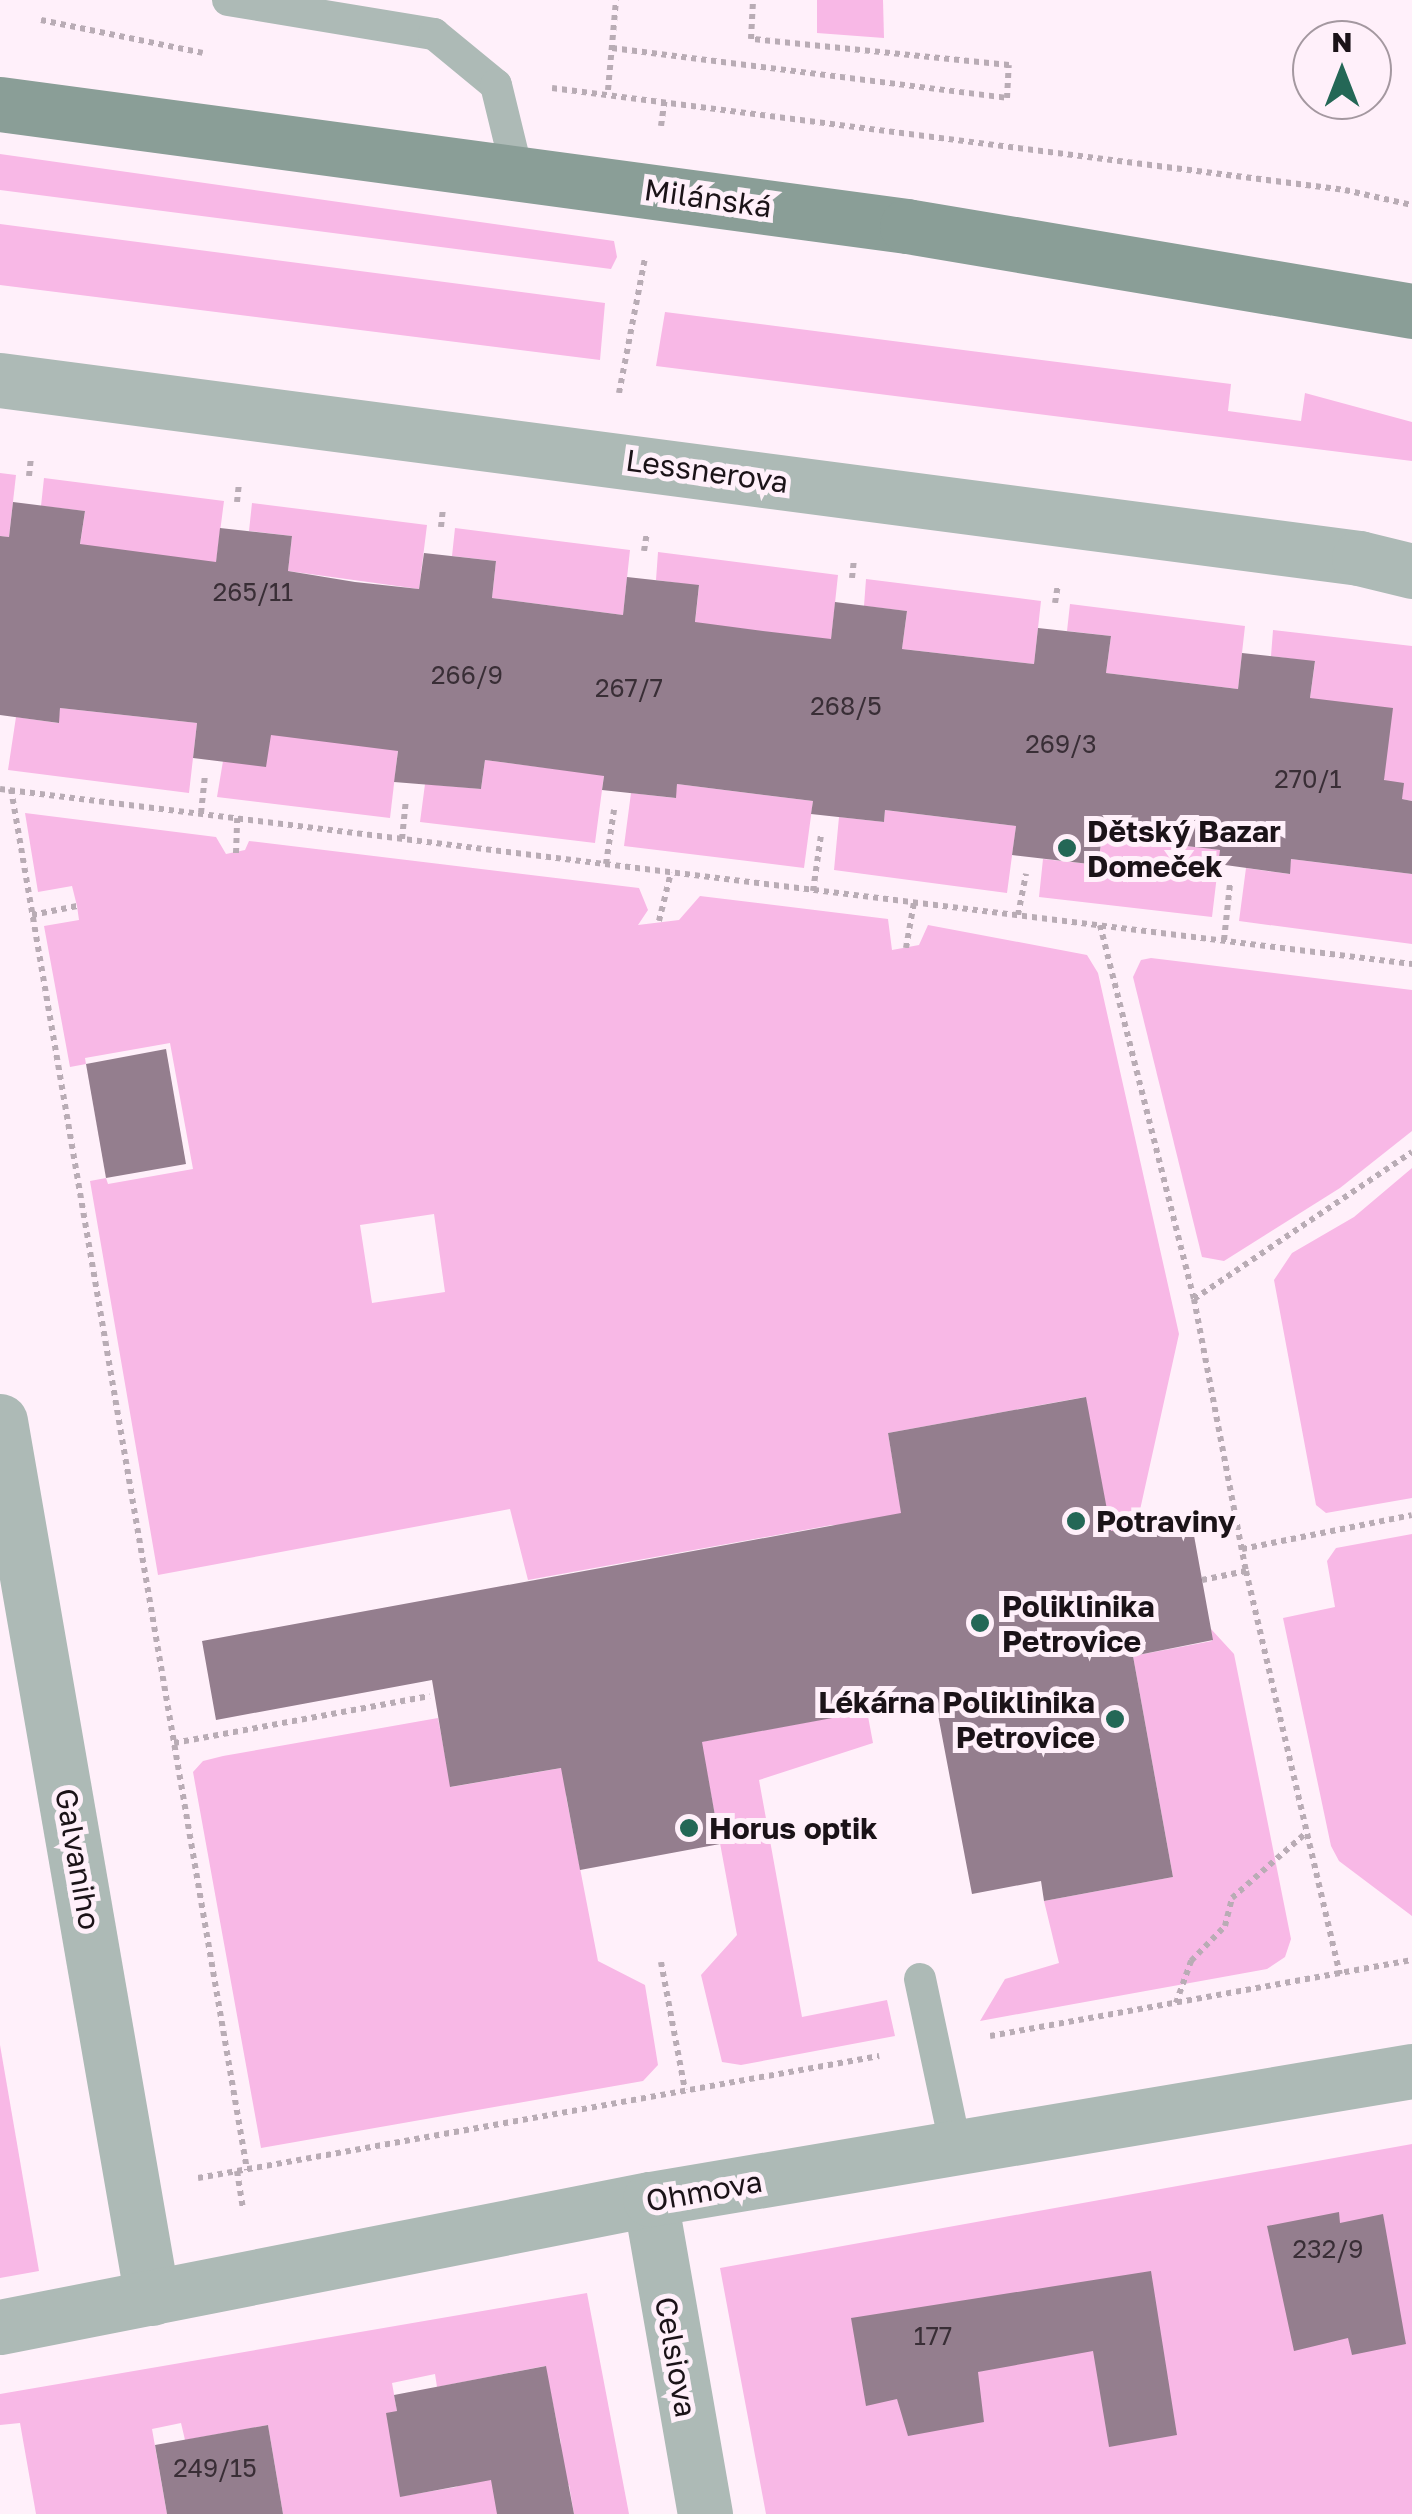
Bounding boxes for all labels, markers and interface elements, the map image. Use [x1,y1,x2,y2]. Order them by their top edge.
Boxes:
north arrow [1292,20,1392,120]
text: N [1331,25,1353,58]
street label: Milánská [642,171,774,225]
street label: Lessnerova [624,442,790,500]
house number: 265/11 [213,577,293,607]
house number: 266/9 [431,660,503,690]
house number: 267/7 [595,673,663,703]
house number: 268/5 [810,691,882,721]
house number: 269/3 [1025,729,1097,759]
house number: 270/1 [1274,764,1342,794]
place label: Dětský Bazar Domeček [1087,813,1281,884]
marker: Dětský Bazar Domeček [1056,837,1078,859]
place label: Potraviny [1096,1503,1236,1539]
marker: Potraviny [1065,1510,1087,1532]
place label: Poliklinika Petrovice [1002,1588,1155,1658]
marker: Poliklinika Petrovice [967,1610,993,1636]
place label: Lékárna Poliklinika Petrovice [818,1684,1095,1754]
marker: Lékárna Poliklinika Petrovice [1104,1708,1126,1730]
street label: Galvaniho [48,1786,108,1932]
place label: Horus optik [709,1810,878,1846]
marker: Horus optik [678,1817,700,1839]
street label: Ohmova [643,2163,765,2219]
house number: 232/9 [1293,2234,1363,2264]
street label: Celsiova [648,2294,704,2420]
house number: 177 [914,2321,952,2351]
house number: 249/15 [173,2453,257,2483]

